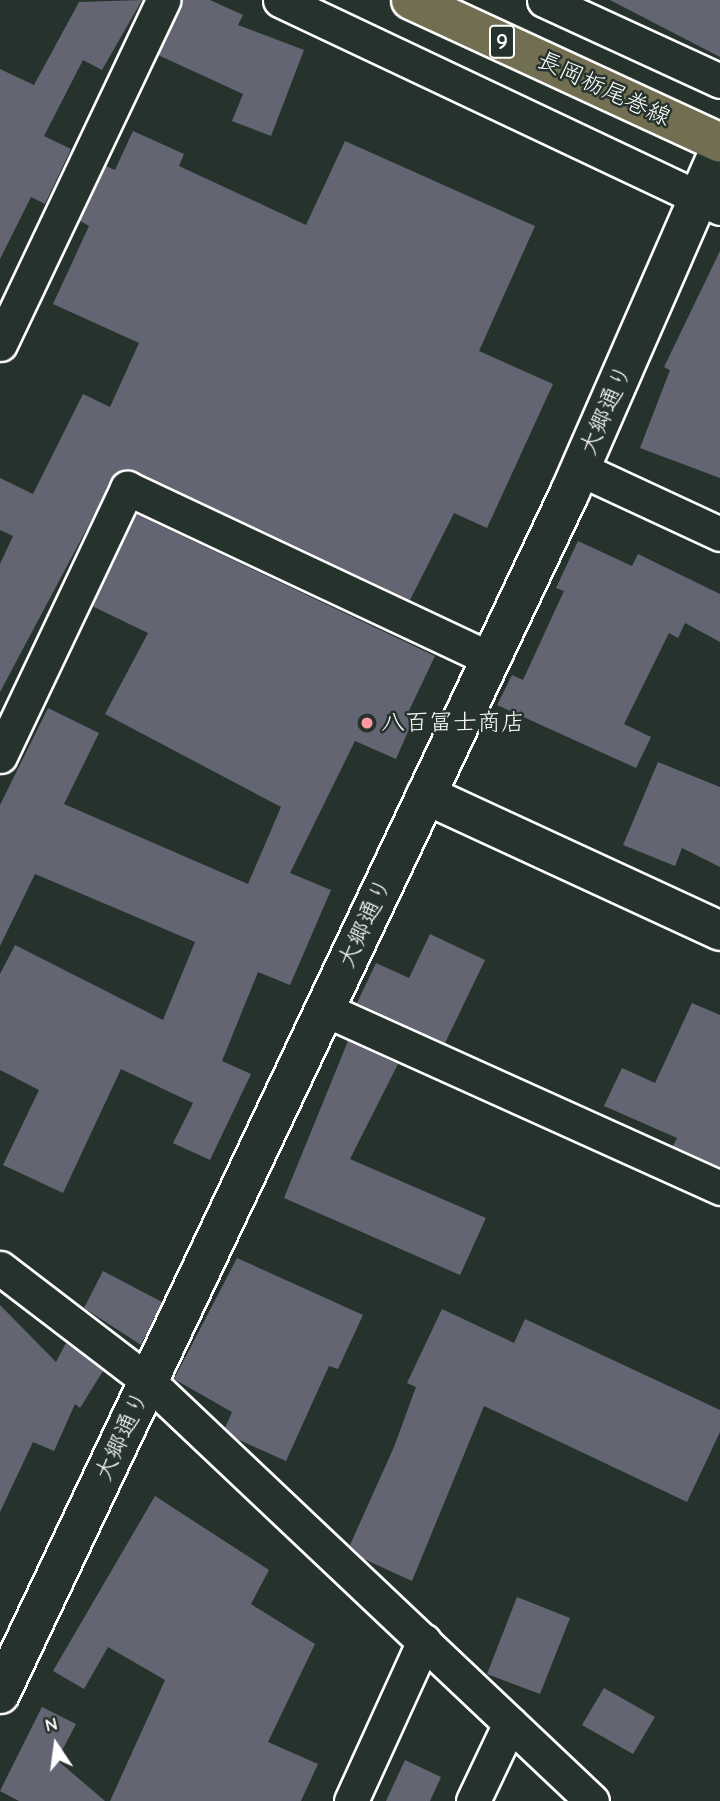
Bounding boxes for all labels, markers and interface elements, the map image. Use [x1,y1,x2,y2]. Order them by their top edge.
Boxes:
road number: 9 [488,22,516,61]
street label: 長岡栃尾巻線 [533,46,675,132]
street label: 大郷通り [573,360,639,460]
place label: 八百冨士商店 [381,709,525,737]
marker: 八百冨士商店 [359,715,375,731]
street label: 大郷通り [332,873,398,973]
street label: 大郷通り [89,1386,155,1486]
north arrow [21,1710,91,1780]
text: N [43,1712,60,1737]

